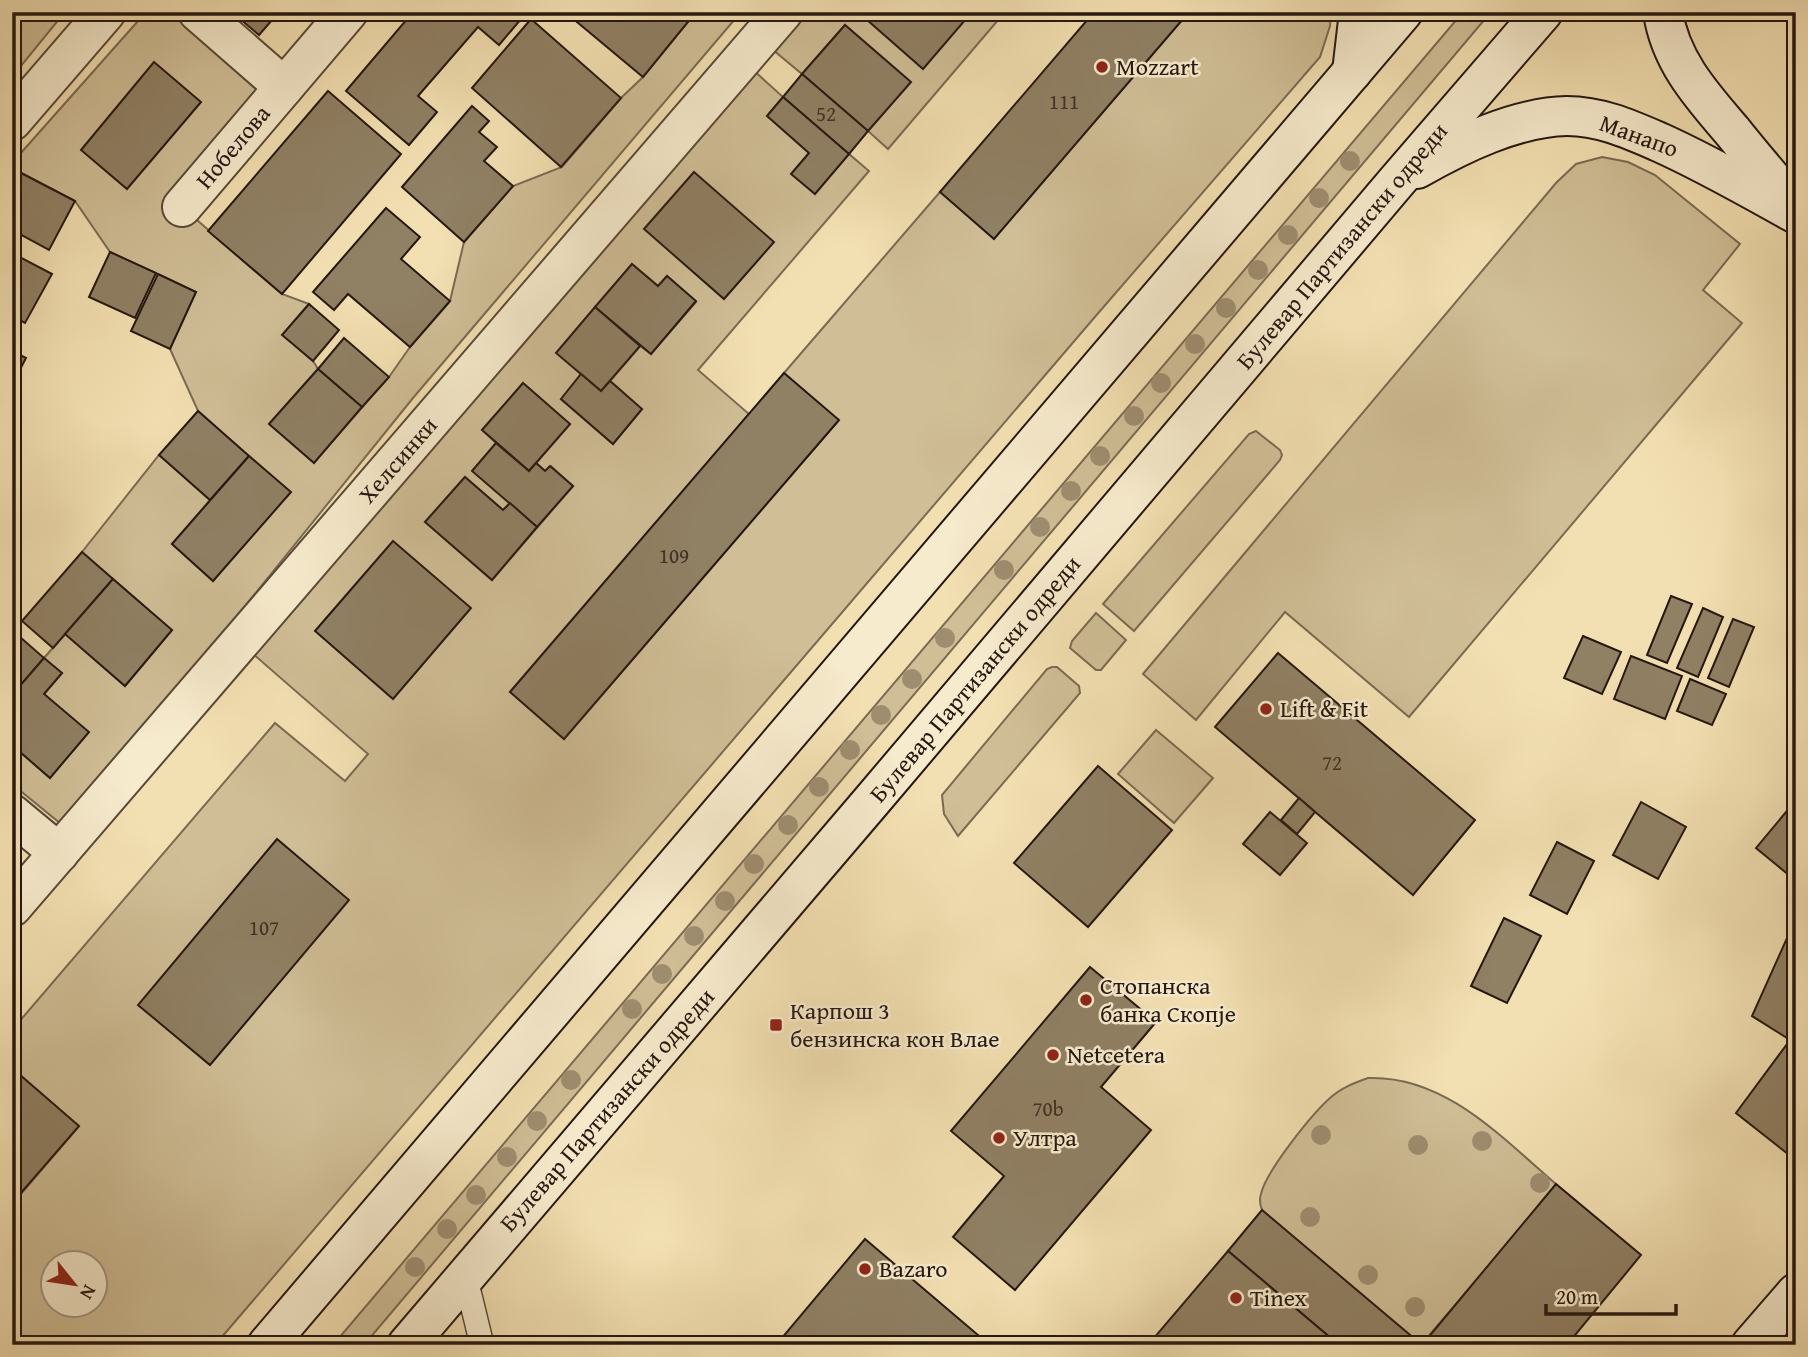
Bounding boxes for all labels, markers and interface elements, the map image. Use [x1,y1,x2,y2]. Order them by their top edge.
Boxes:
place label: Mozzart [1116,49,1199,84]
marker: Mozzart [1094,59,1110,75]
house number: 111 [1049,86,1079,117]
street label: Нобелова [187,97,279,196]
house number: 52 [816,98,836,129]
street label: Манапо [1595,105,1683,166]
street label: Булевар Партизански одреди [1228,115,1456,377]
street label: Хелсинки [350,409,445,511]
house number: 109 [659,540,689,571]
street label: Булевар Партизански одреди [861,548,1089,810]
place label: Lift & Fit [1280,691,1369,726]
marker: Lift & Fit [1258,701,1274,717]
house number: 72 [1322,747,1342,778]
house number: 107 [249,912,279,943]
place label: Стопанска банка Скопје [1100,968,1236,1031]
street label: Булевар Партизански одреди [491,980,722,1239]
marker: Стопанска банка Скопје [1078,992,1094,1008]
place label: Карпош 3 бензинска кон Влае [790,993,1000,1056]
marker: Карпош 3 бензинска кон Влае [768,1017,784,1033]
place label: Netcetera [1067,1037,1166,1072]
marker: Netcetera [1045,1047,1061,1063]
house number: 70b [1032,1093,1064,1124]
place label: Ултра [1013,1120,1077,1155]
marker: Ултра [991,1130,1007,1146]
north arrow [38,1248,108,1318]
place label: Bazaro [879,1251,948,1286]
marker: Bazaro [857,1261,873,1277]
scale bar [1546,1273,1675,1317]
text: N [73,1280,104,1305]
place label: Tinex [1250,1280,1308,1315]
text: 20 m [1556,1281,1598,1312]
marker: Tinex [1228,1290,1244,1306]

